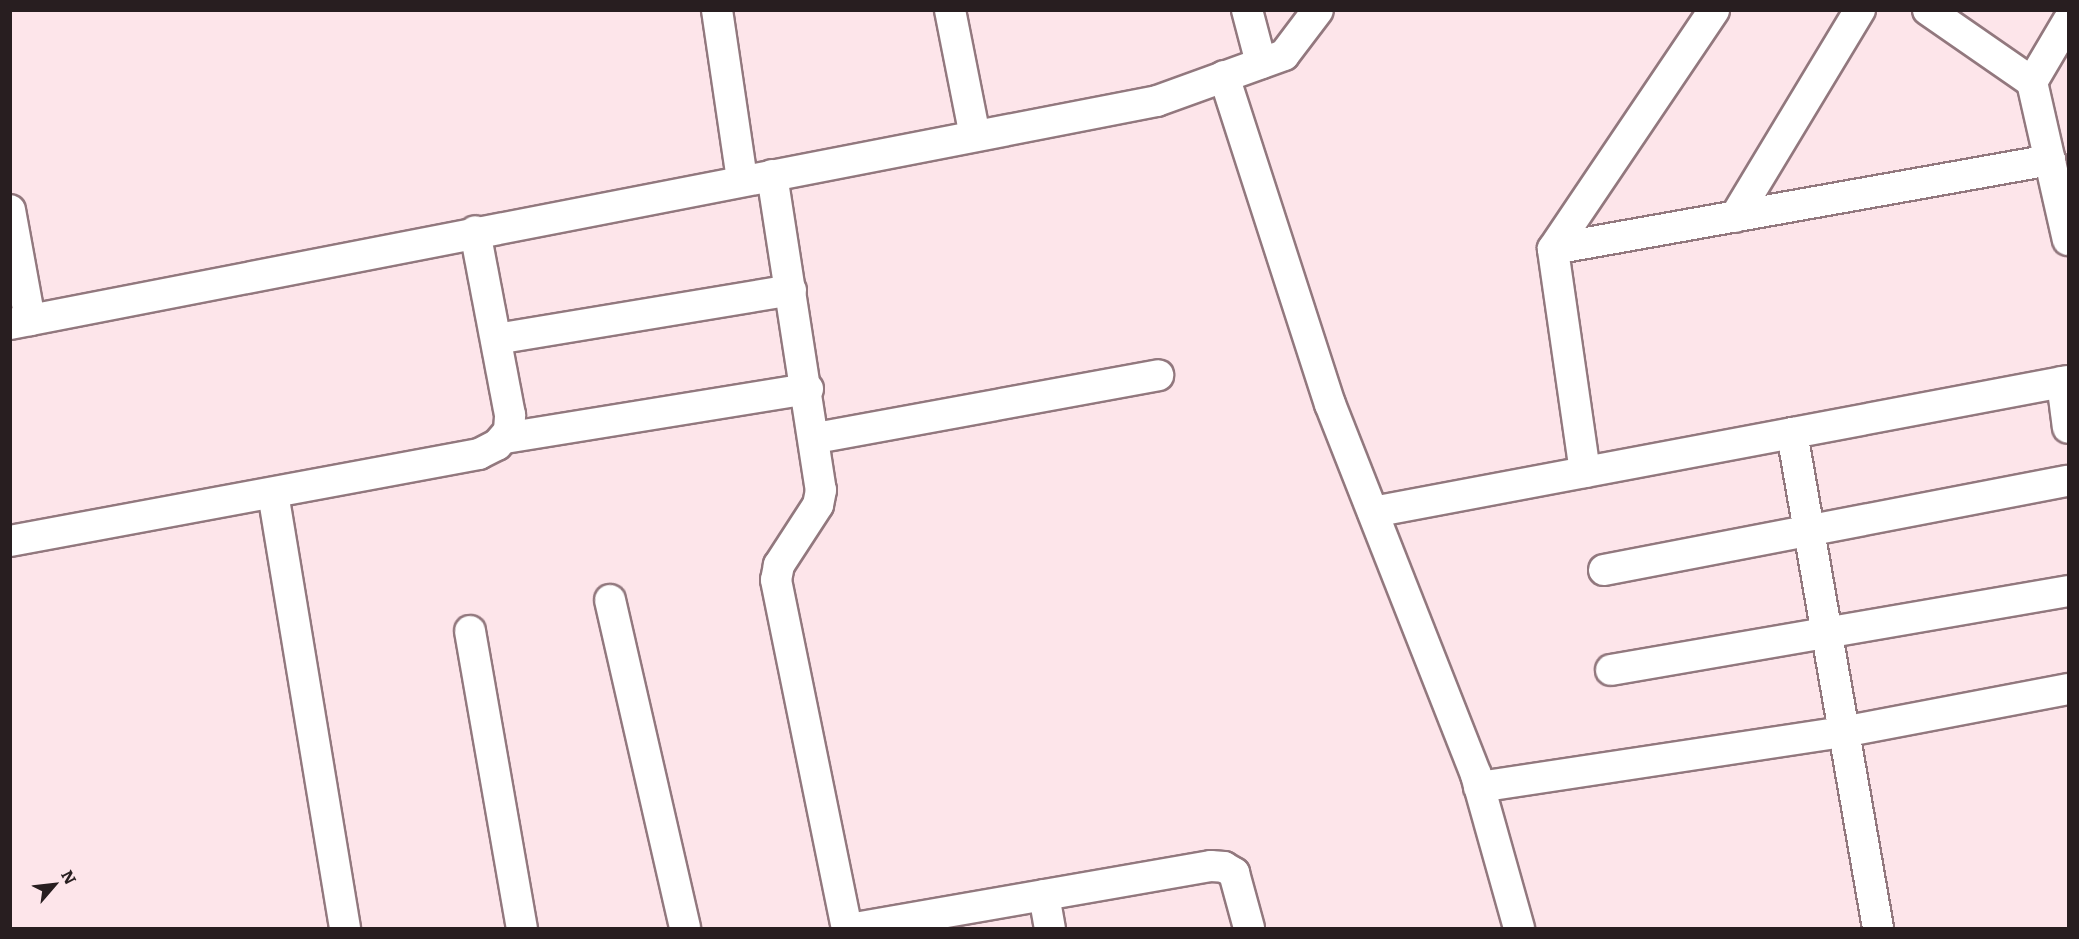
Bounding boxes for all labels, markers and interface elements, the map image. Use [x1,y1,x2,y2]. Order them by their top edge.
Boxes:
north arrow [24,855,84,915]
text: N [56,865,84,888]

